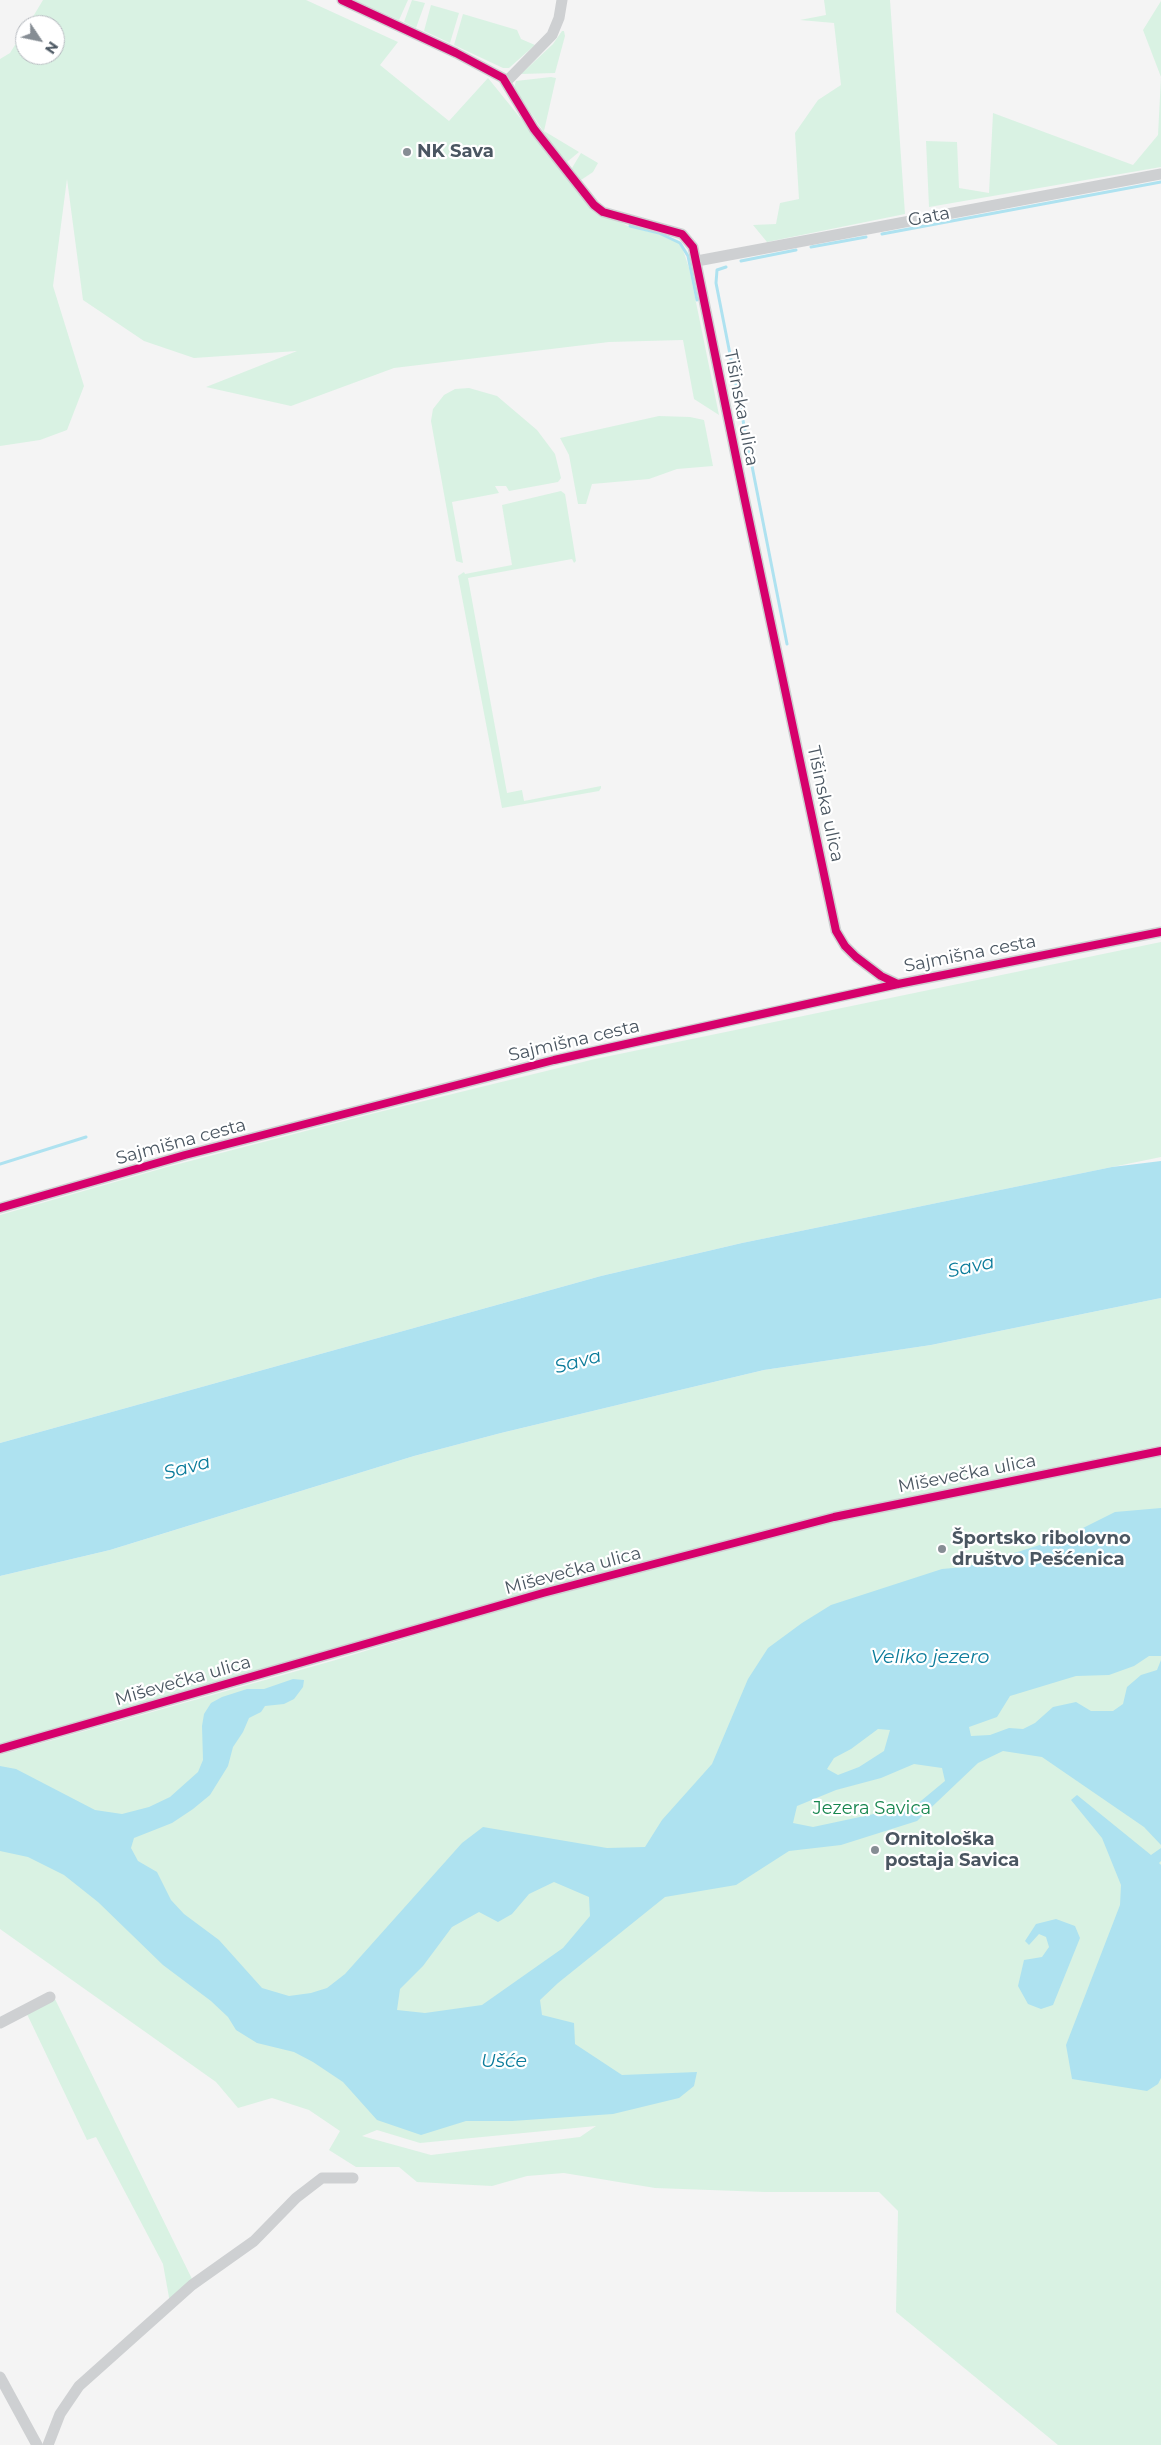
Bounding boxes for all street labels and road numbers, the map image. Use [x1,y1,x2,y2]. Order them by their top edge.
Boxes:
street label: Gata [906,202,952,232]
street label: Tišinska ulica [719,348,763,468]
street label: Tišinska ulica [802,744,848,864]
street label: Sajmišna cesta [902,931,1038,977]
street label: Sajmišna cesta [506,1015,642,1067]
street label: Sajmišna cesta [113,1114,249,1170]
street label: Miševečka ulica [896,1450,1038,1498]
street label: Miševečka ulica [502,1542,644,1600]
street label: Miševečka ulica [113,1651,253,1711]

